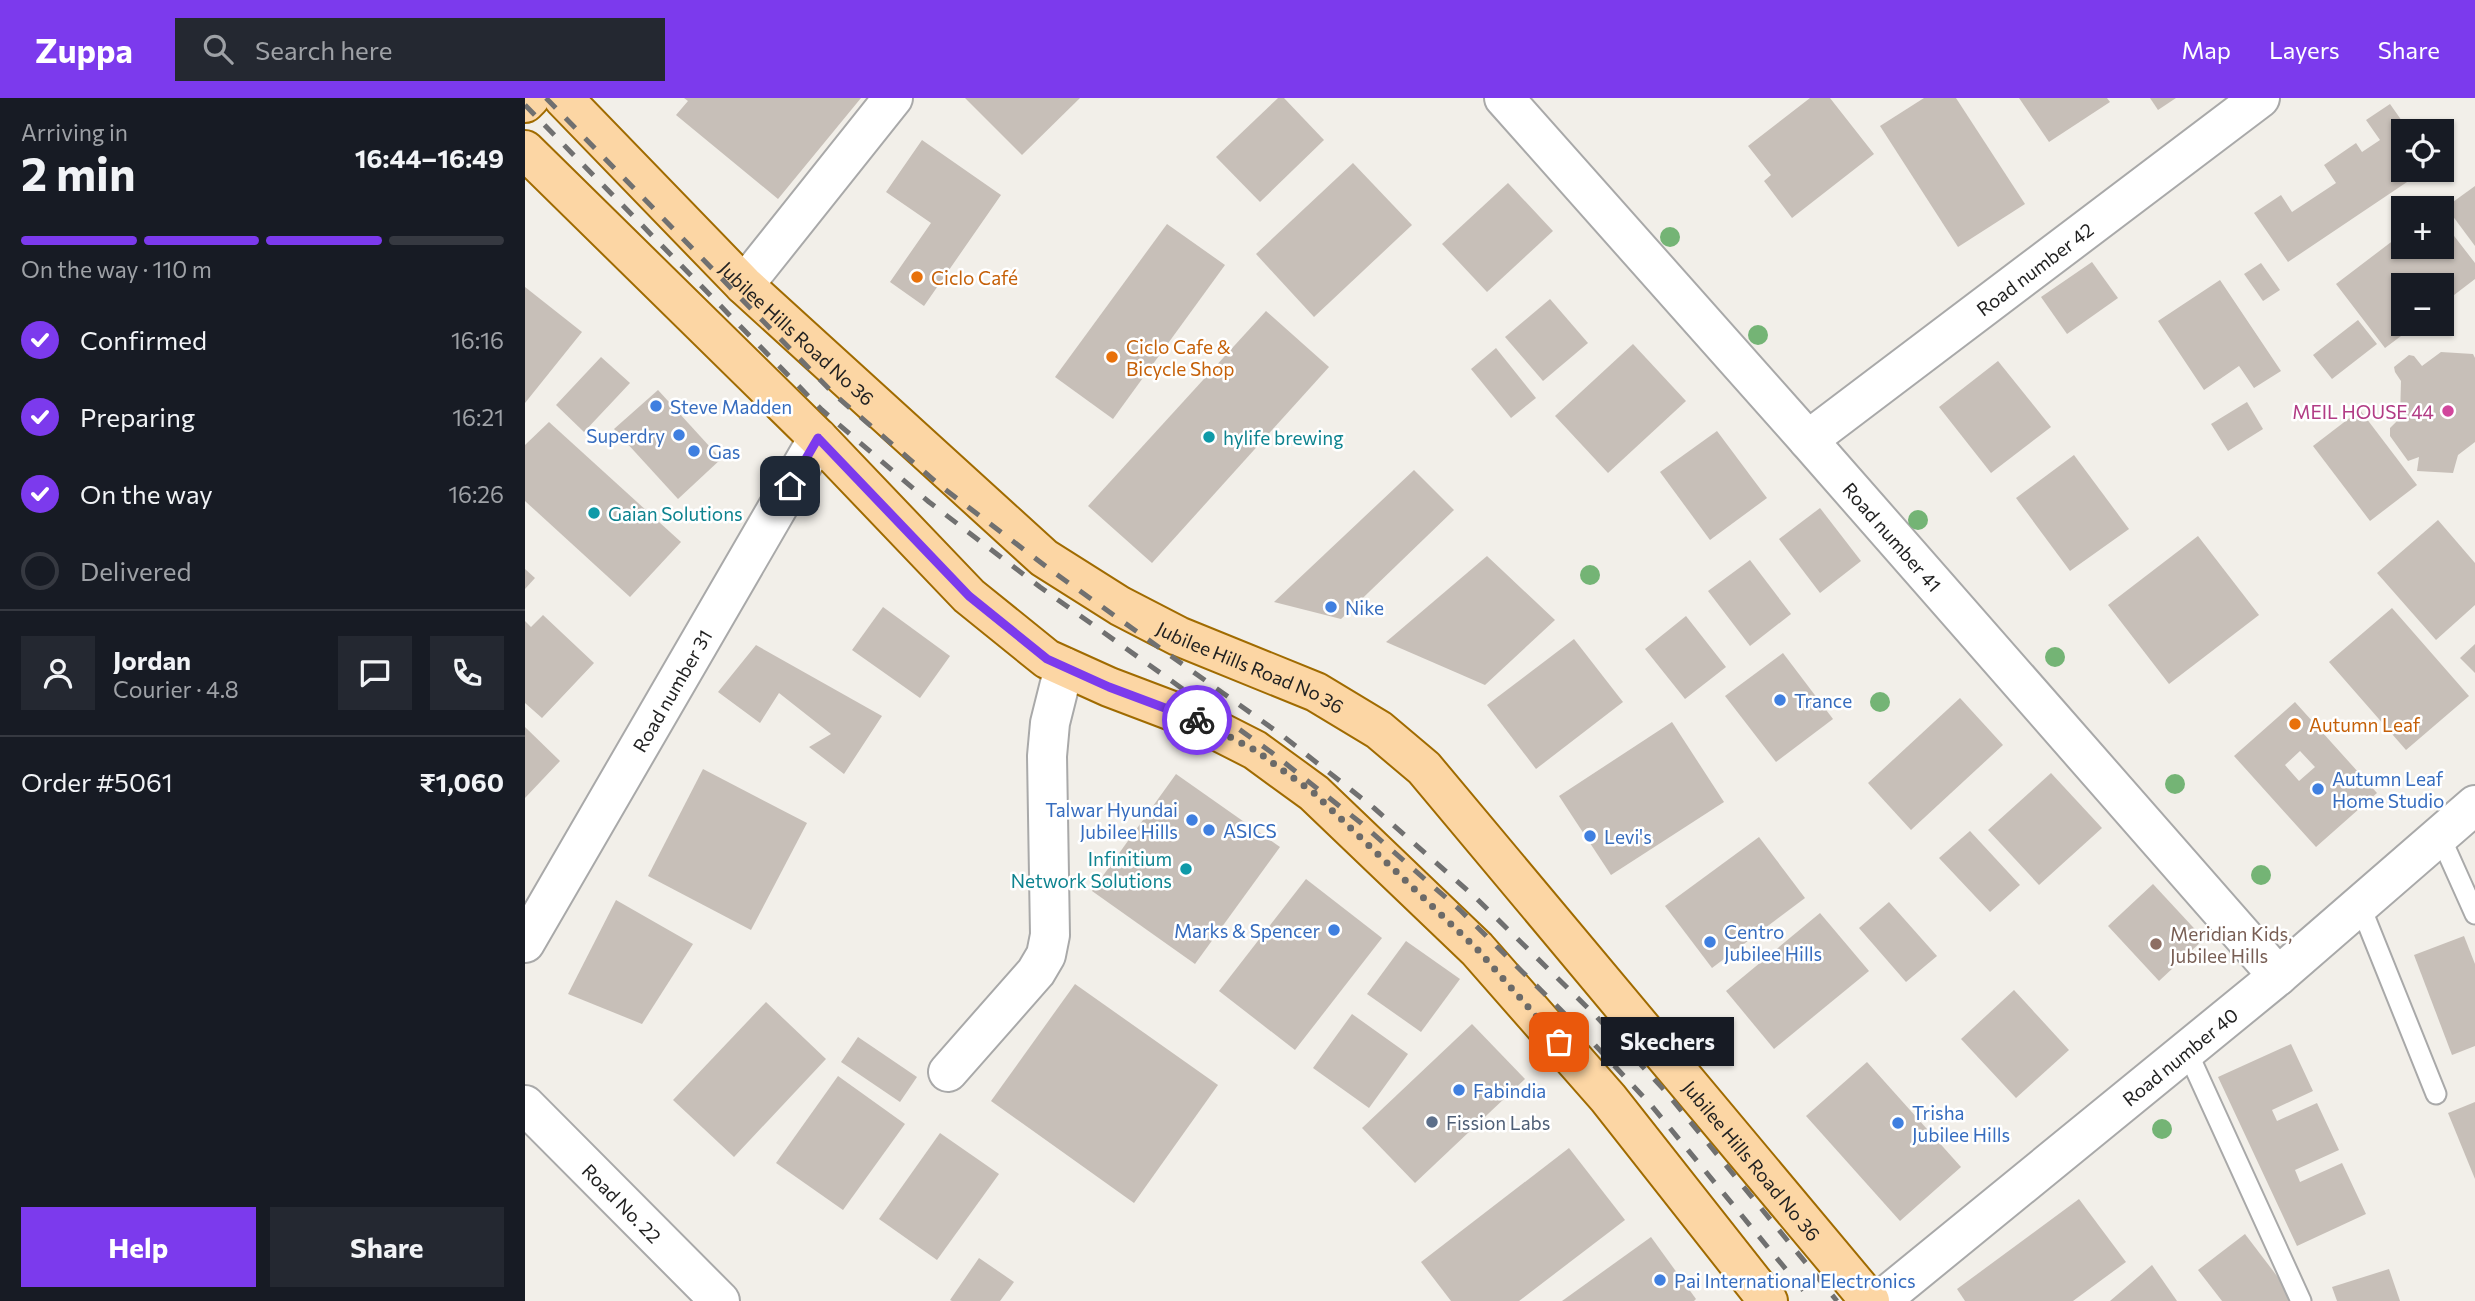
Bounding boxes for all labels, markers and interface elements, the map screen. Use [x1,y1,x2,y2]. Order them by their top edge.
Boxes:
search box [175,18,665,81]
text: Zuppa [35,29,133,70]
icon: search [199,30,237,68]
text: Search here [255,34,392,65]
text: Map [2182,35,2231,64]
text: Layers [2269,35,2340,64]
text: Share [2378,35,2440,64]
text: Arriving in [21,118,128,146]
map controls [2391,119,2454,336]
button: locate [2391,119,2454,182]
text: 16:44–16:49 [355,142,504,173]
text: 2 min [21,144,136,200]
button: + [2391,196,2454,259]
street label: Road number 42 [1972,217,2097,320]
text: On the way · 110 m [21,255,212,283]
street label: Jubilee Hills Road No 36 [716,256,879,410]
place label: Ciclo Café [931,266,1018,289]
marker: Ciclo Café [909,269,925,285]
button: − [2391,273,2454,336]
icon: check [21,321,59,359]
text: Confirmed [80,324,207,355]
text: 16:16 [451,326,504,354]
place label: Ciclo Cafe & Bicycle Shop [1126,335,1235,380]
marker: Ciclo Cafe & Bicycle Shop [1104,349,1120,365]
place label: Steve Madden [670,395,792,418]
icon: check [21,398,59,436]
marker: Steve Madden [648,398,664,414]
place label: MEIL HOUSE 44 [2292,400,2434,423]
text: Preparing [80,401,195,432]
text: 16:21 [452,403,504,431]
marker: MEIL HOUSE 44 [2440,403,2456,419]
place label: Superdry [586,424,665,447]
place label: hylife brewing [1223,426,1343,449]
marker: Superdry [671,427,687,443]
marker: hylife brewing [1201,429,1217,445]
place label: Gas [708,440,741,463]
marker: Gas [686,443,702,459]
pin [760,456,820,516]
icon: home [771,467,809,505]
icon: check [21,475,59,513]
street label: Road number 41 [1839,477,1947,596]
text: On the way [80,478,213,509]
text: 16:26 [448,480,504,508]
place label: Gaian Solutions [608,502,743,525]
marker: Gaian Solutions [586,505,602,521]
text: Delivered [80,555,191,586]
place label: Nike [1345,596,1384,619]
marker: Nike [1323,599,1339,615]
street label: Jubilee Hills Road No 36 [1153,616,1348,718]
street label: Road number 31 [627,625,716,756]
button: person [21,636,95,710]
button: chat [338,636,412,710]
button: phone [430,636,504,710]
text: Jordan [113,644,191,675]
text: Courier · 4.8 [113,675,239,703]
courier [1162,685,1232,755]
place label: Trance [1794,689,1852,712]
marker: Trance [1772,692,1788,708]
icon: bike [1178,701,1216,739]
place label: Autumn Leaf [2309,713,2421,736]
marker: Autumn Leaf [2287,716,2303,732]
text: Order #5061 [21,766,173,797]
text: ₹1,060 [419,766,504,797]
place label: Autumn Leaf Home Studio [2332,767,2444,812]
marker: Autumn Leaf Home Studio [2310,781,2326,797]
place label: Talwar Hyundai Jubilee Hills [1045,798,1178,843]
marker: Talwar Hyundai Jubilee Hills [1184,812,1200,828]
place label: ASICS [1223,819,1277,842]
marker: ASICS [1201,822,1217,838]
place label: Levi's [1604,825,1652,848]
marker: Levi's [1582,828,1598,844]
place label: Infinitium Network Solutions [1011,847,1172,892]
marker: Infinitium Network Solutions [1178,861,1194,877]
place label: Marks & Spencer [1174,919,1320,942]
place label: Centro Jubilee Hills [1724,920,1822,965]
marker: Marks & Spencer [1326,922,1342,938]
place label: Meridian Kids, Jubilee Hills [2170,922,2292,967]
marker: Centro Jubilee Hills [1702,934,1718,950]
marker: Meridian Kids, Jubilee Hills [2148,936,2164,952]
street label: Road number 40 [2117,1002,2242,1110]
pin [1529,1012,1589,1072]
callout: Skechers [1601,1018,1734,1066]
icon: bag [1540,1023,1578,1061]
text: Skechers [1620,1027,1715,1055]
street label: Jubilee Hills Road No 36 [1679,1076,1826,1245]
place label: Fabindia [1473,1079,1546,1102]
marker: Fabindia [1451,1082,1467,1098]
place label: Trisha Jubilee Hills [1912,1101,2010,1146]
place label: Fission Labs [1446,1111,1550,1134]
marker: Fission Labs [1424,1114,1440,1130]
marker: Trisha Jubilee Hills [1890,1115,1906,1131]
street label: Road No. 22 [578,1158,667,1247]
button: Help [21,1207,256,1287]
button: Share [270,1207,504,1287]
place label: Pai International Electronics [1674,1269,1916,1292]
marker: Pai International Electronics [1652,1272,1668,1288]

